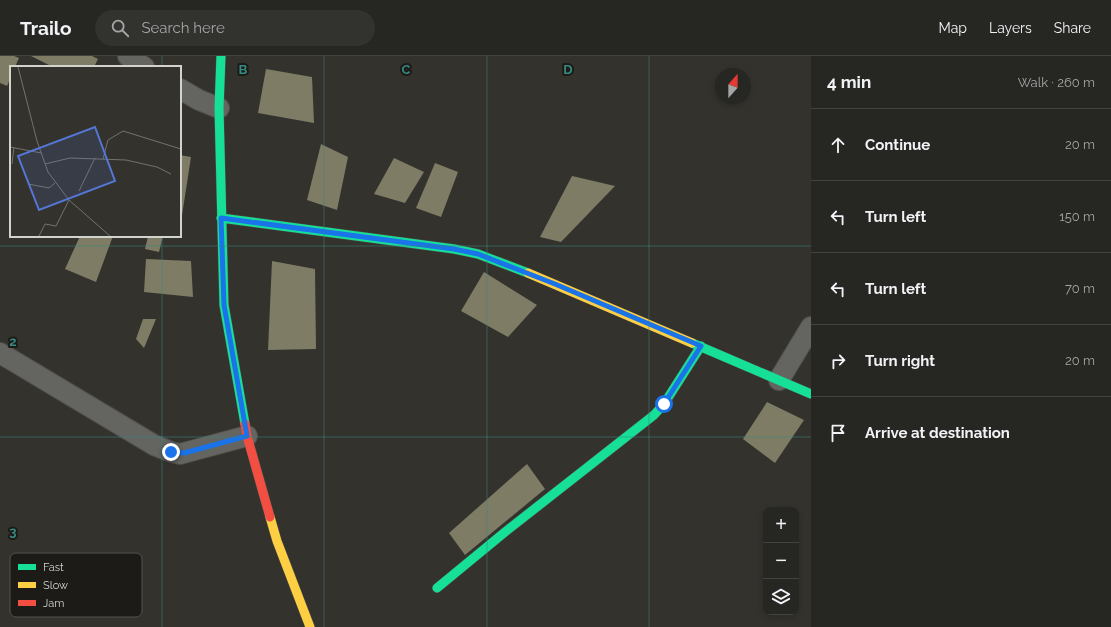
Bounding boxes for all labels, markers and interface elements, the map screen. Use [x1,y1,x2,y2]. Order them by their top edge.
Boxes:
search box [95,10,375,46]
text: Trailo [20,17,71,39]
icon: search [109,17,131,39]
text: Search here [141,19,225,37]
text: Map [939,20,967,36]
text: Layers [989,20,1032,36]
text: Share [1054,20,1091,36]
text: B [239,62,248,77]
text: C [402,62,411,77]
text: D [563,62,573,77]
inset map [10,66,181,237]
north arrow [715,68,751,104]
text: 4 min [827,72,871,92]
text: Walk · 260 m [1018,75,1095,90]
icon: ahead [827,134,849,156]
text: Continue [865,136,930,154]
text: 20 m [1065,137,1095,152]
icon: left [827,206,849,228]
text: Turn left [865,208,926,226]
text: 150 m [1059,209,1095,224]
icon: left [827,278,849,300]
text: Turn left [865,280,926,298]
text: 70 m [1065,281,1095,296]
text: 2 [9,334,17,349]
icon: right [827,350,849,372]
text: Turn right [865,352,935,370]
text: 20 m [1065,353,1095,368]
route start [655,395,673,413]
icon: arrive [827,422,849,444]
text: Arrive at destination [865,424,1010,442]
route end [162,443,180,461]
map controls [763,507,799,615]
button: + [763,507,799,543]
text: 3 [9,524,17,539]
button: − [763,543,799,579]
legend [10,553,142,617]
text: Fast [43,561,64,574]
text: Slow [43,579,68,592]
button: layers [763,579,799,615]
text: Jam [43,597,64,610]

